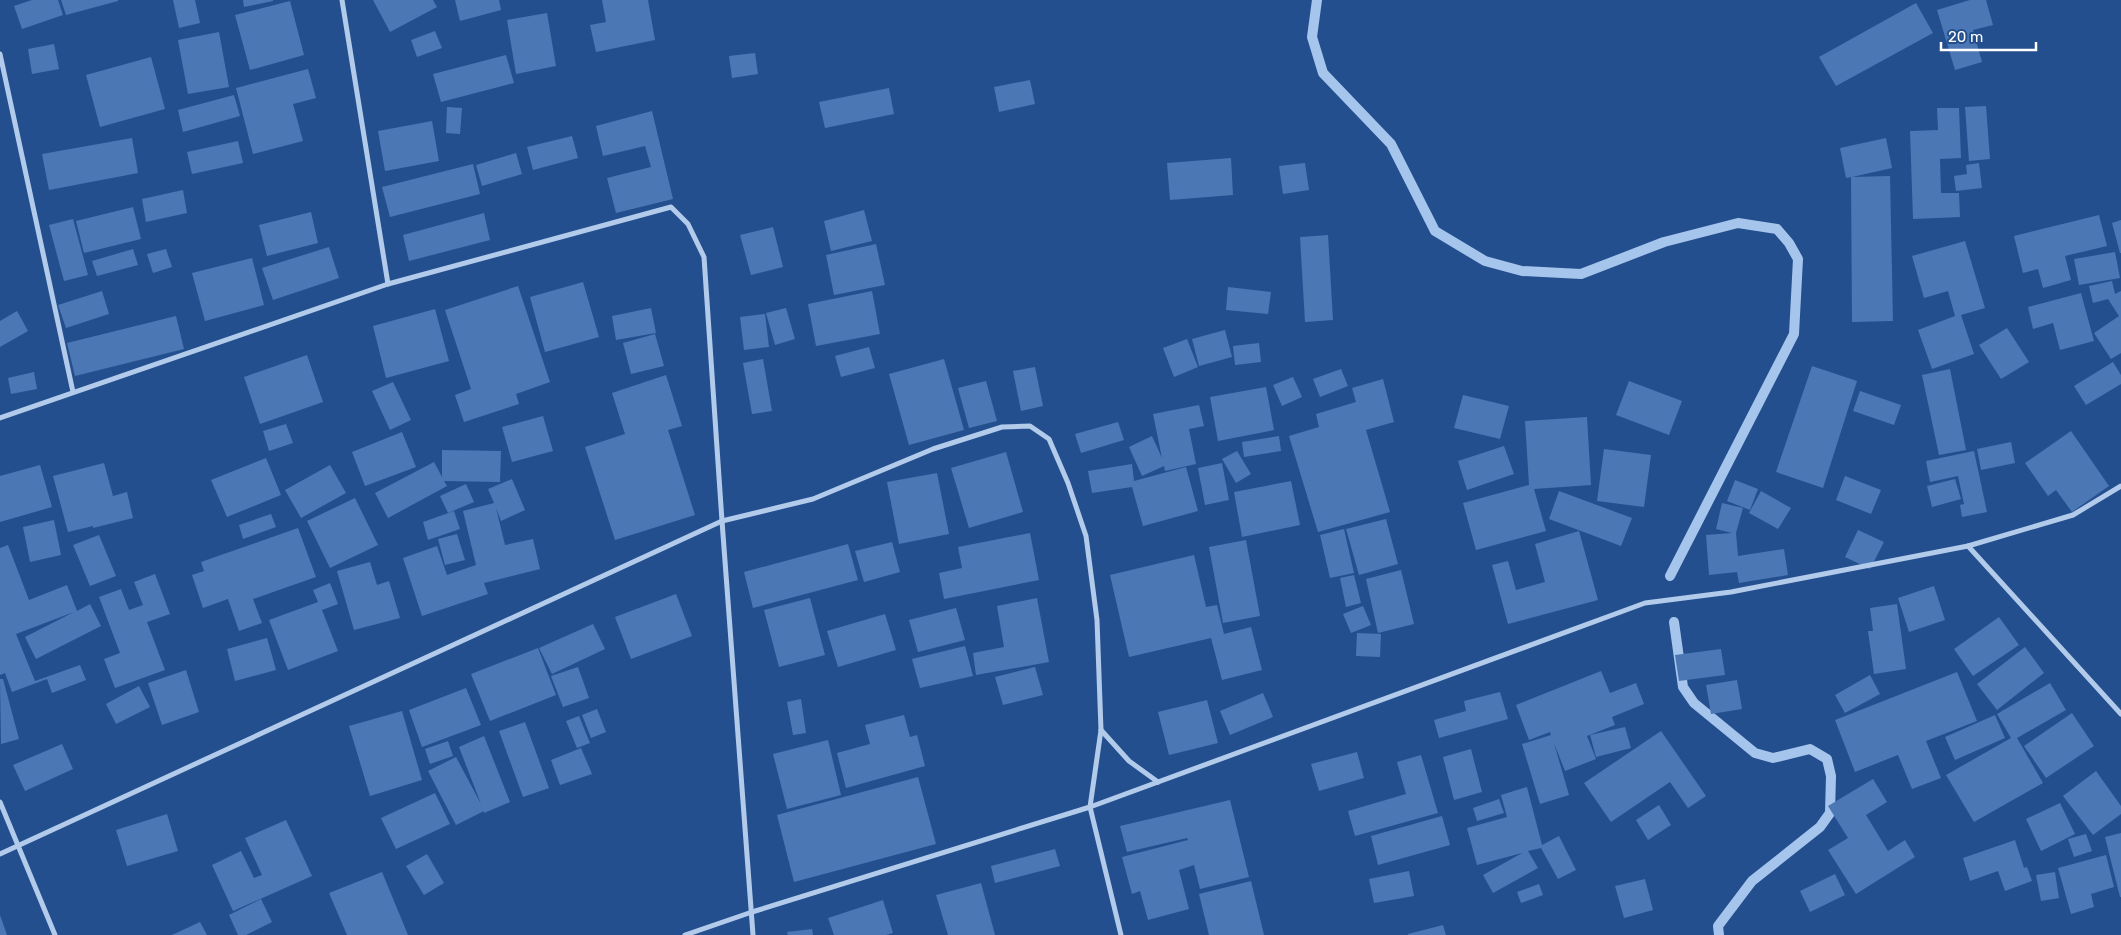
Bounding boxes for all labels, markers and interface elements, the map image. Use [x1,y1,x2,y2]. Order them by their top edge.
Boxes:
scale bar [1941,20,2036,52]
text: 20 m [1948,28,1983,46]

